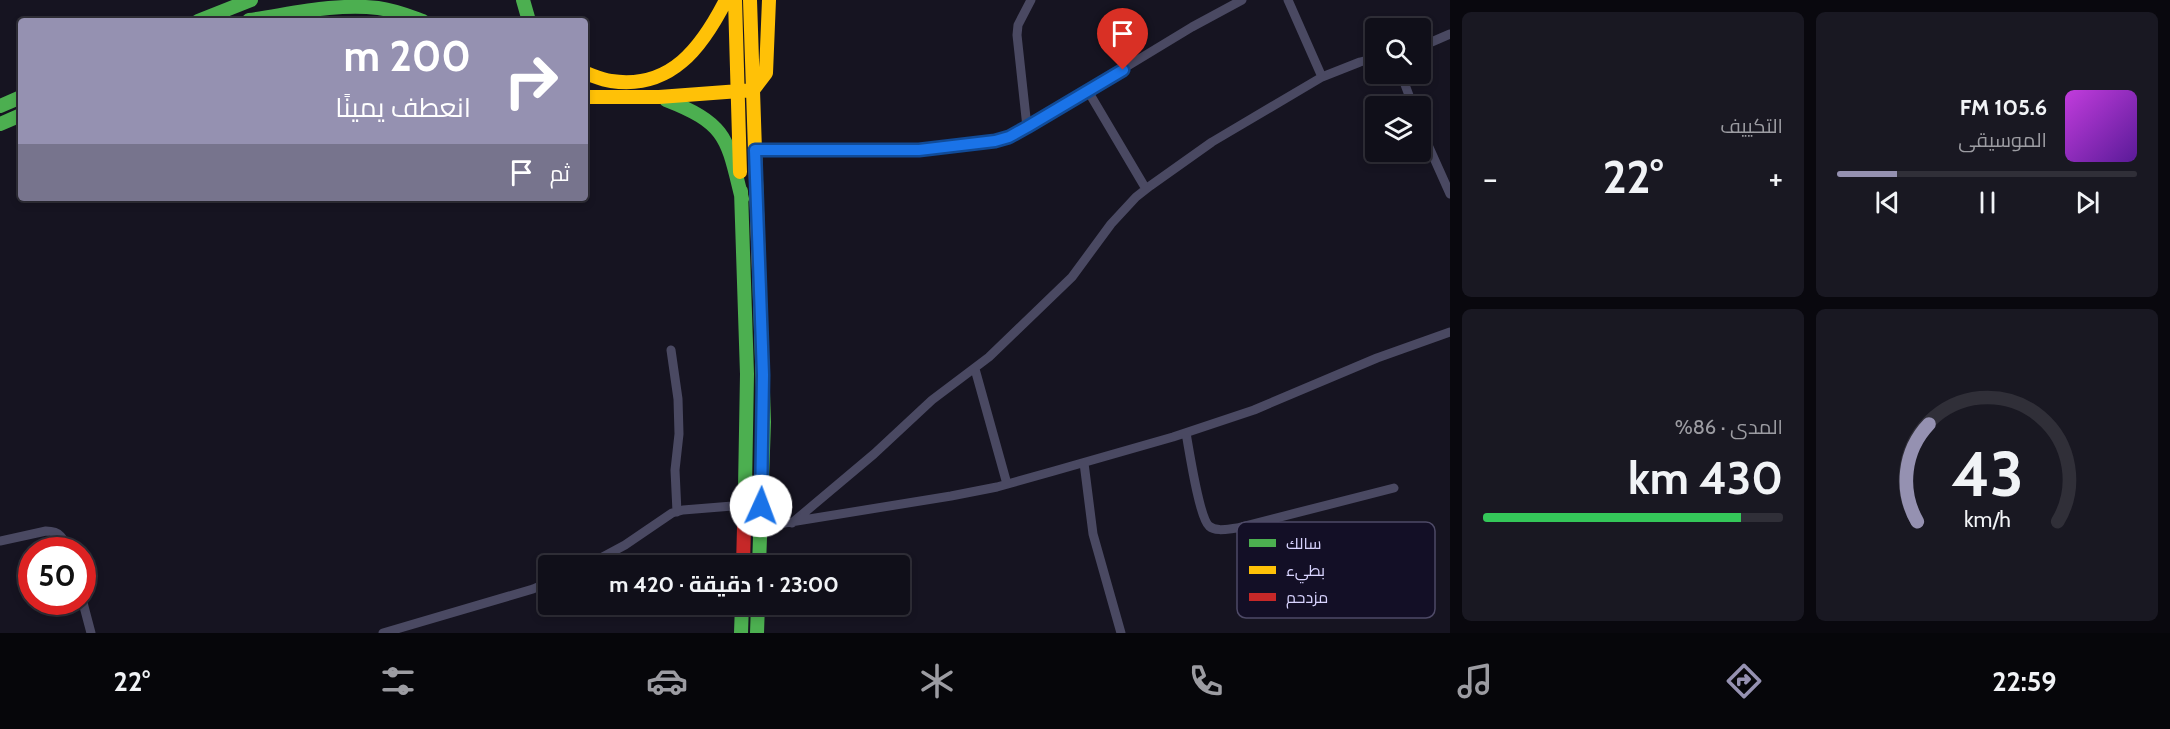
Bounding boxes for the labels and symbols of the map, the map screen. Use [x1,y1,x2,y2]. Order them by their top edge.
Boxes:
pin [1097,8,1148,70]
position arrow [729,474,793,538]
legend [1237,522,1435,618]
text: سالك [1286,534,1321,553]
speed limit sign: 50 [18,537,96,615]
text: بطيء [1286,561,1325,584]
text: مزدحم [1286,588,1328,609]

